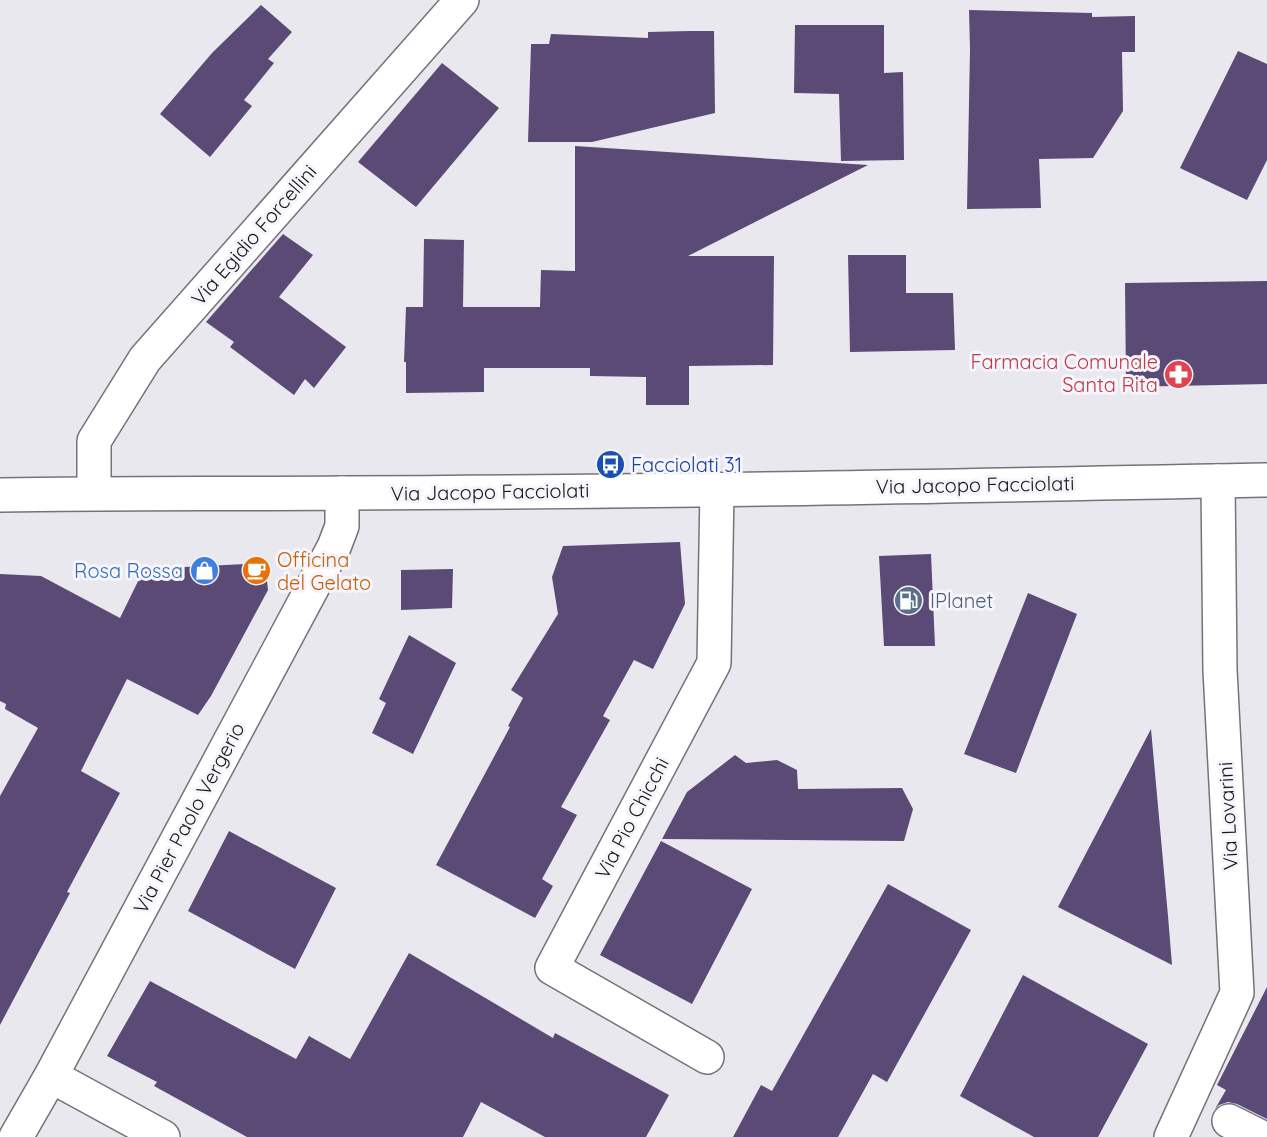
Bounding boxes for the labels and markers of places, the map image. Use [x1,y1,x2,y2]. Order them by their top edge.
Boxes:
place label: Farmacia Comunale Santa Rita [971,349,1158,397]
pharmacy icon: Farmacia Comunale Santa Rita [1163,358,1195,390]
bus stop icon: Facciolati 31 [594,449,626,481]
place label: Facciolati 31 [631,452,742,477]
place label: Officina del Gelato [277,547,371,595]
shop icon: Rosa Rossa [188,555,220,587]
cafe icon: Officina del Gelato [240,555,272,587]
place label: Rosa Rossa [74,558,183,583]
fuel station icon: IPlanet [893,585,925,617]
place label: IPlanet [930,588,993,613]

